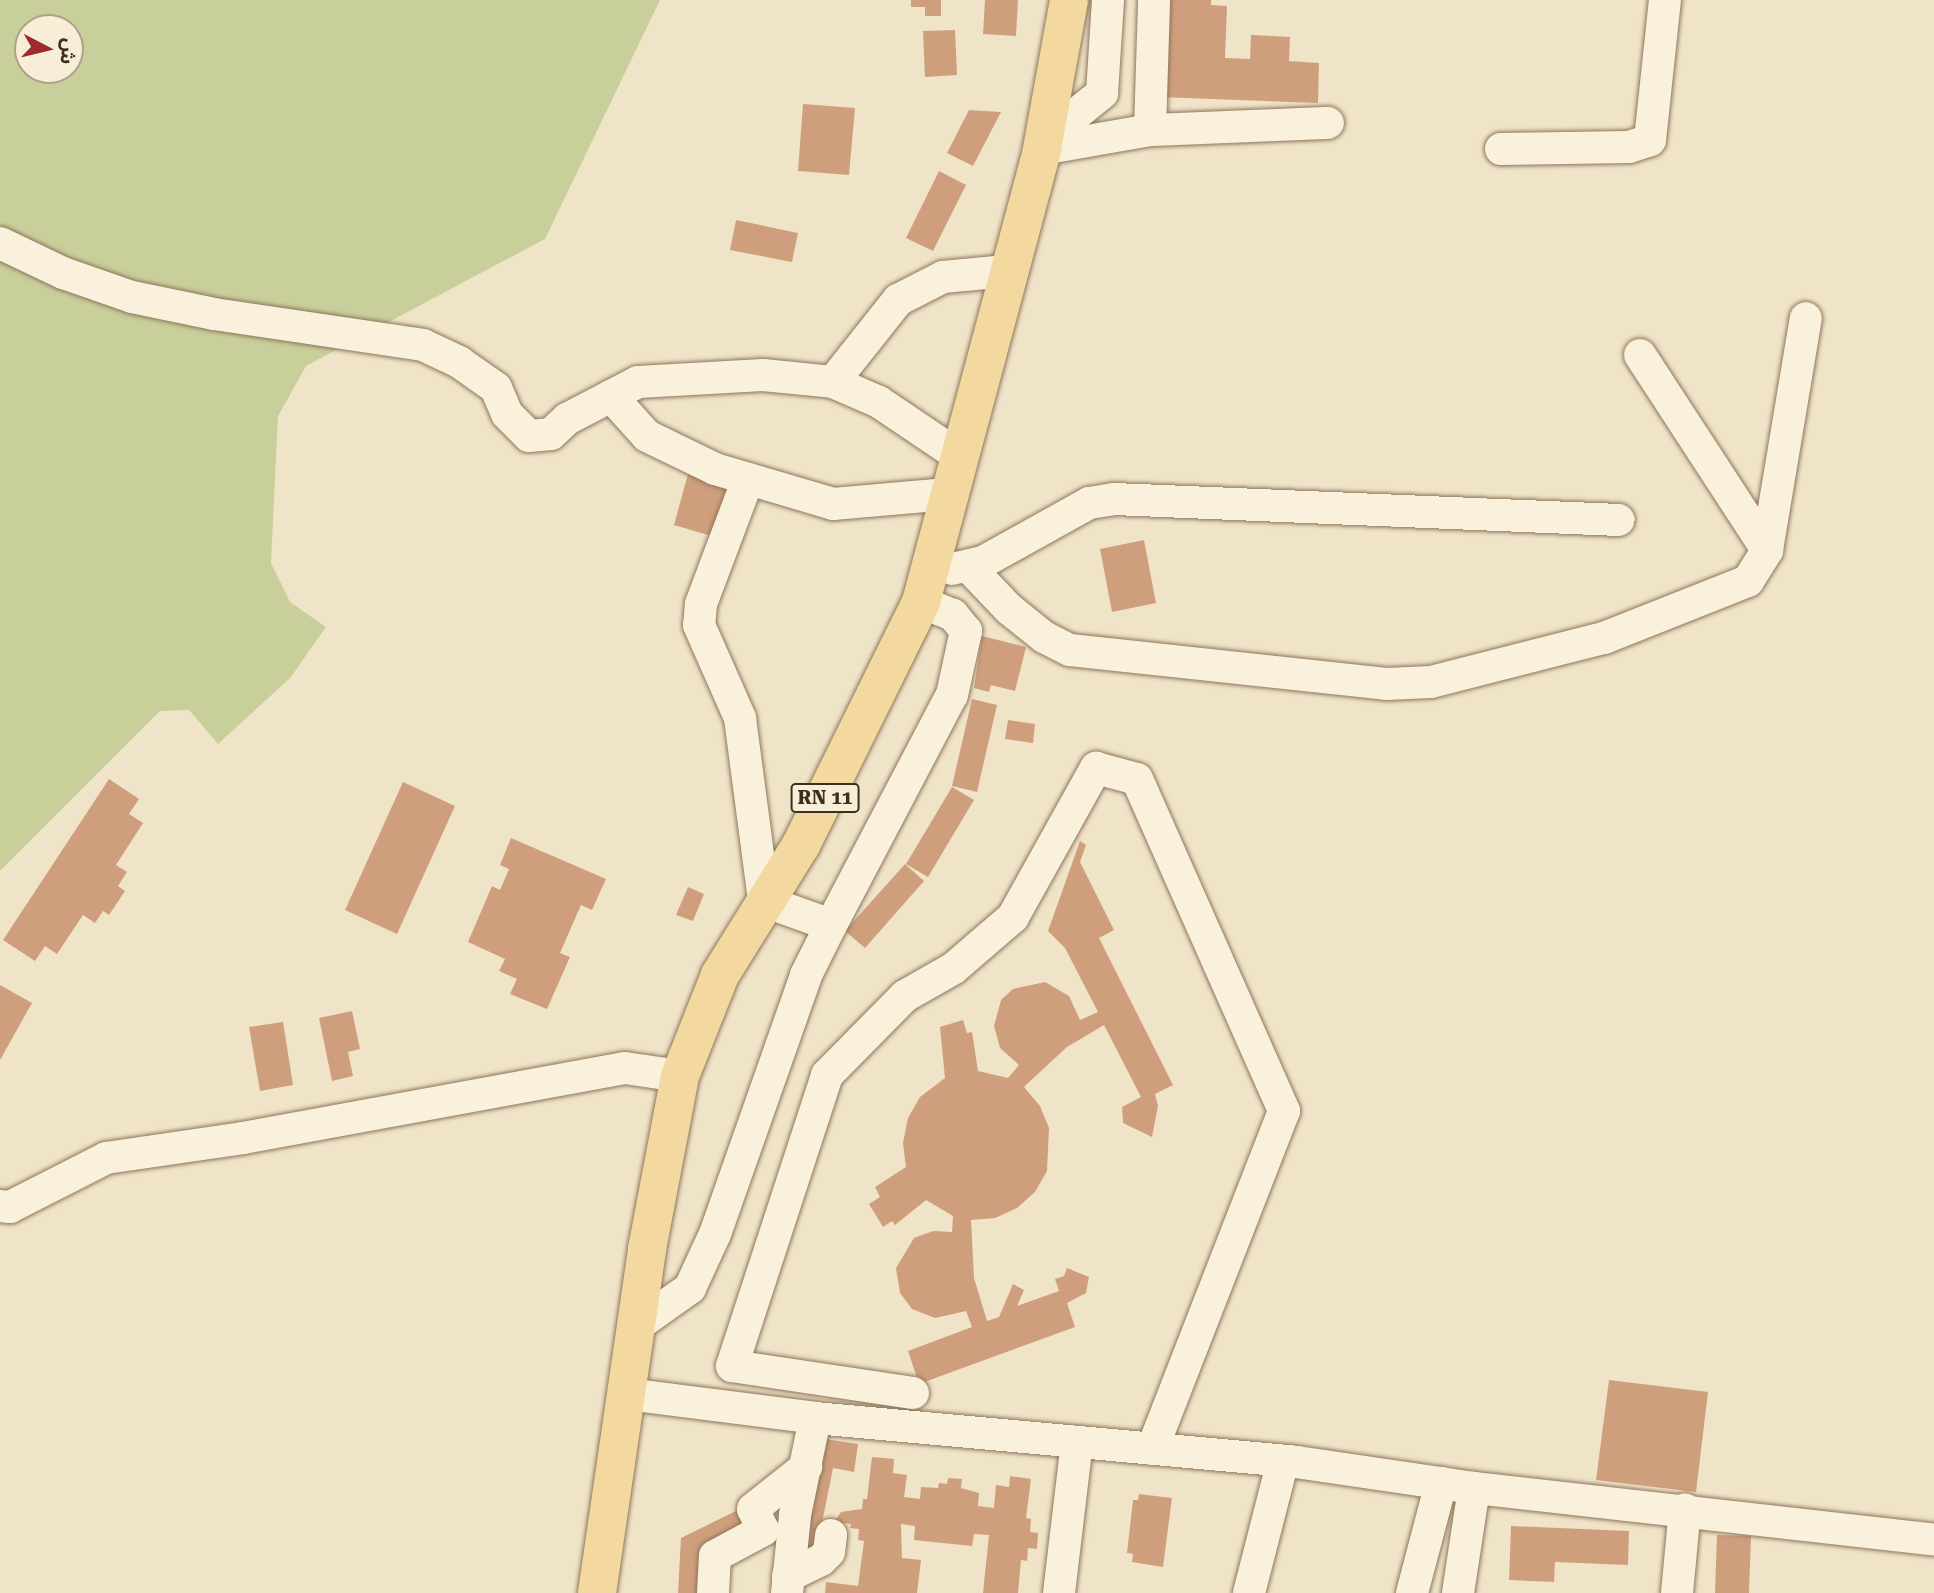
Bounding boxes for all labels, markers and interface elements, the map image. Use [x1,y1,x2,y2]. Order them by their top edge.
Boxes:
north arrow [14,14,84,84]
text: ش [55,37,81,66]
road number: RN 11 [790,782,860,814]

